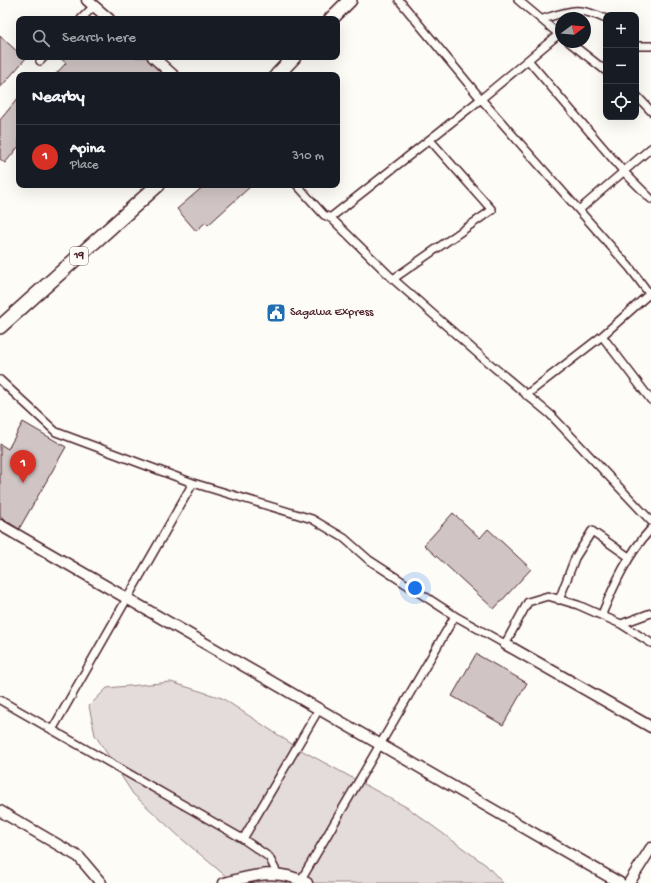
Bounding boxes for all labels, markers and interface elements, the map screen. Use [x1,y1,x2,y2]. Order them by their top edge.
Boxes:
north arrow [555,12,591,48]
map controls [603,12,639,120]
button: + [603,12,639,48]
search box [16,16,340,60]
icon: search [30,27,52,49]
text: Search here [62,29,136,47]
button: − [603,48,639,84]
button: locate [603,84,639,120]
text: Nearby [32,88,85,108]
text: Apina [70,140,105,158]
text: 1 [42,149,48,164]
text: 310 m [292,149,324,164]
text: Place [70,158,98,173]
road number: 19 [70,247,88,265]
public building icon: Sagawa Express [265,302,287,324]
place label: Sagawa Express [290,306,374,320]
pin: 1 [10,450,36,483]
your location [405,578,425,598]

